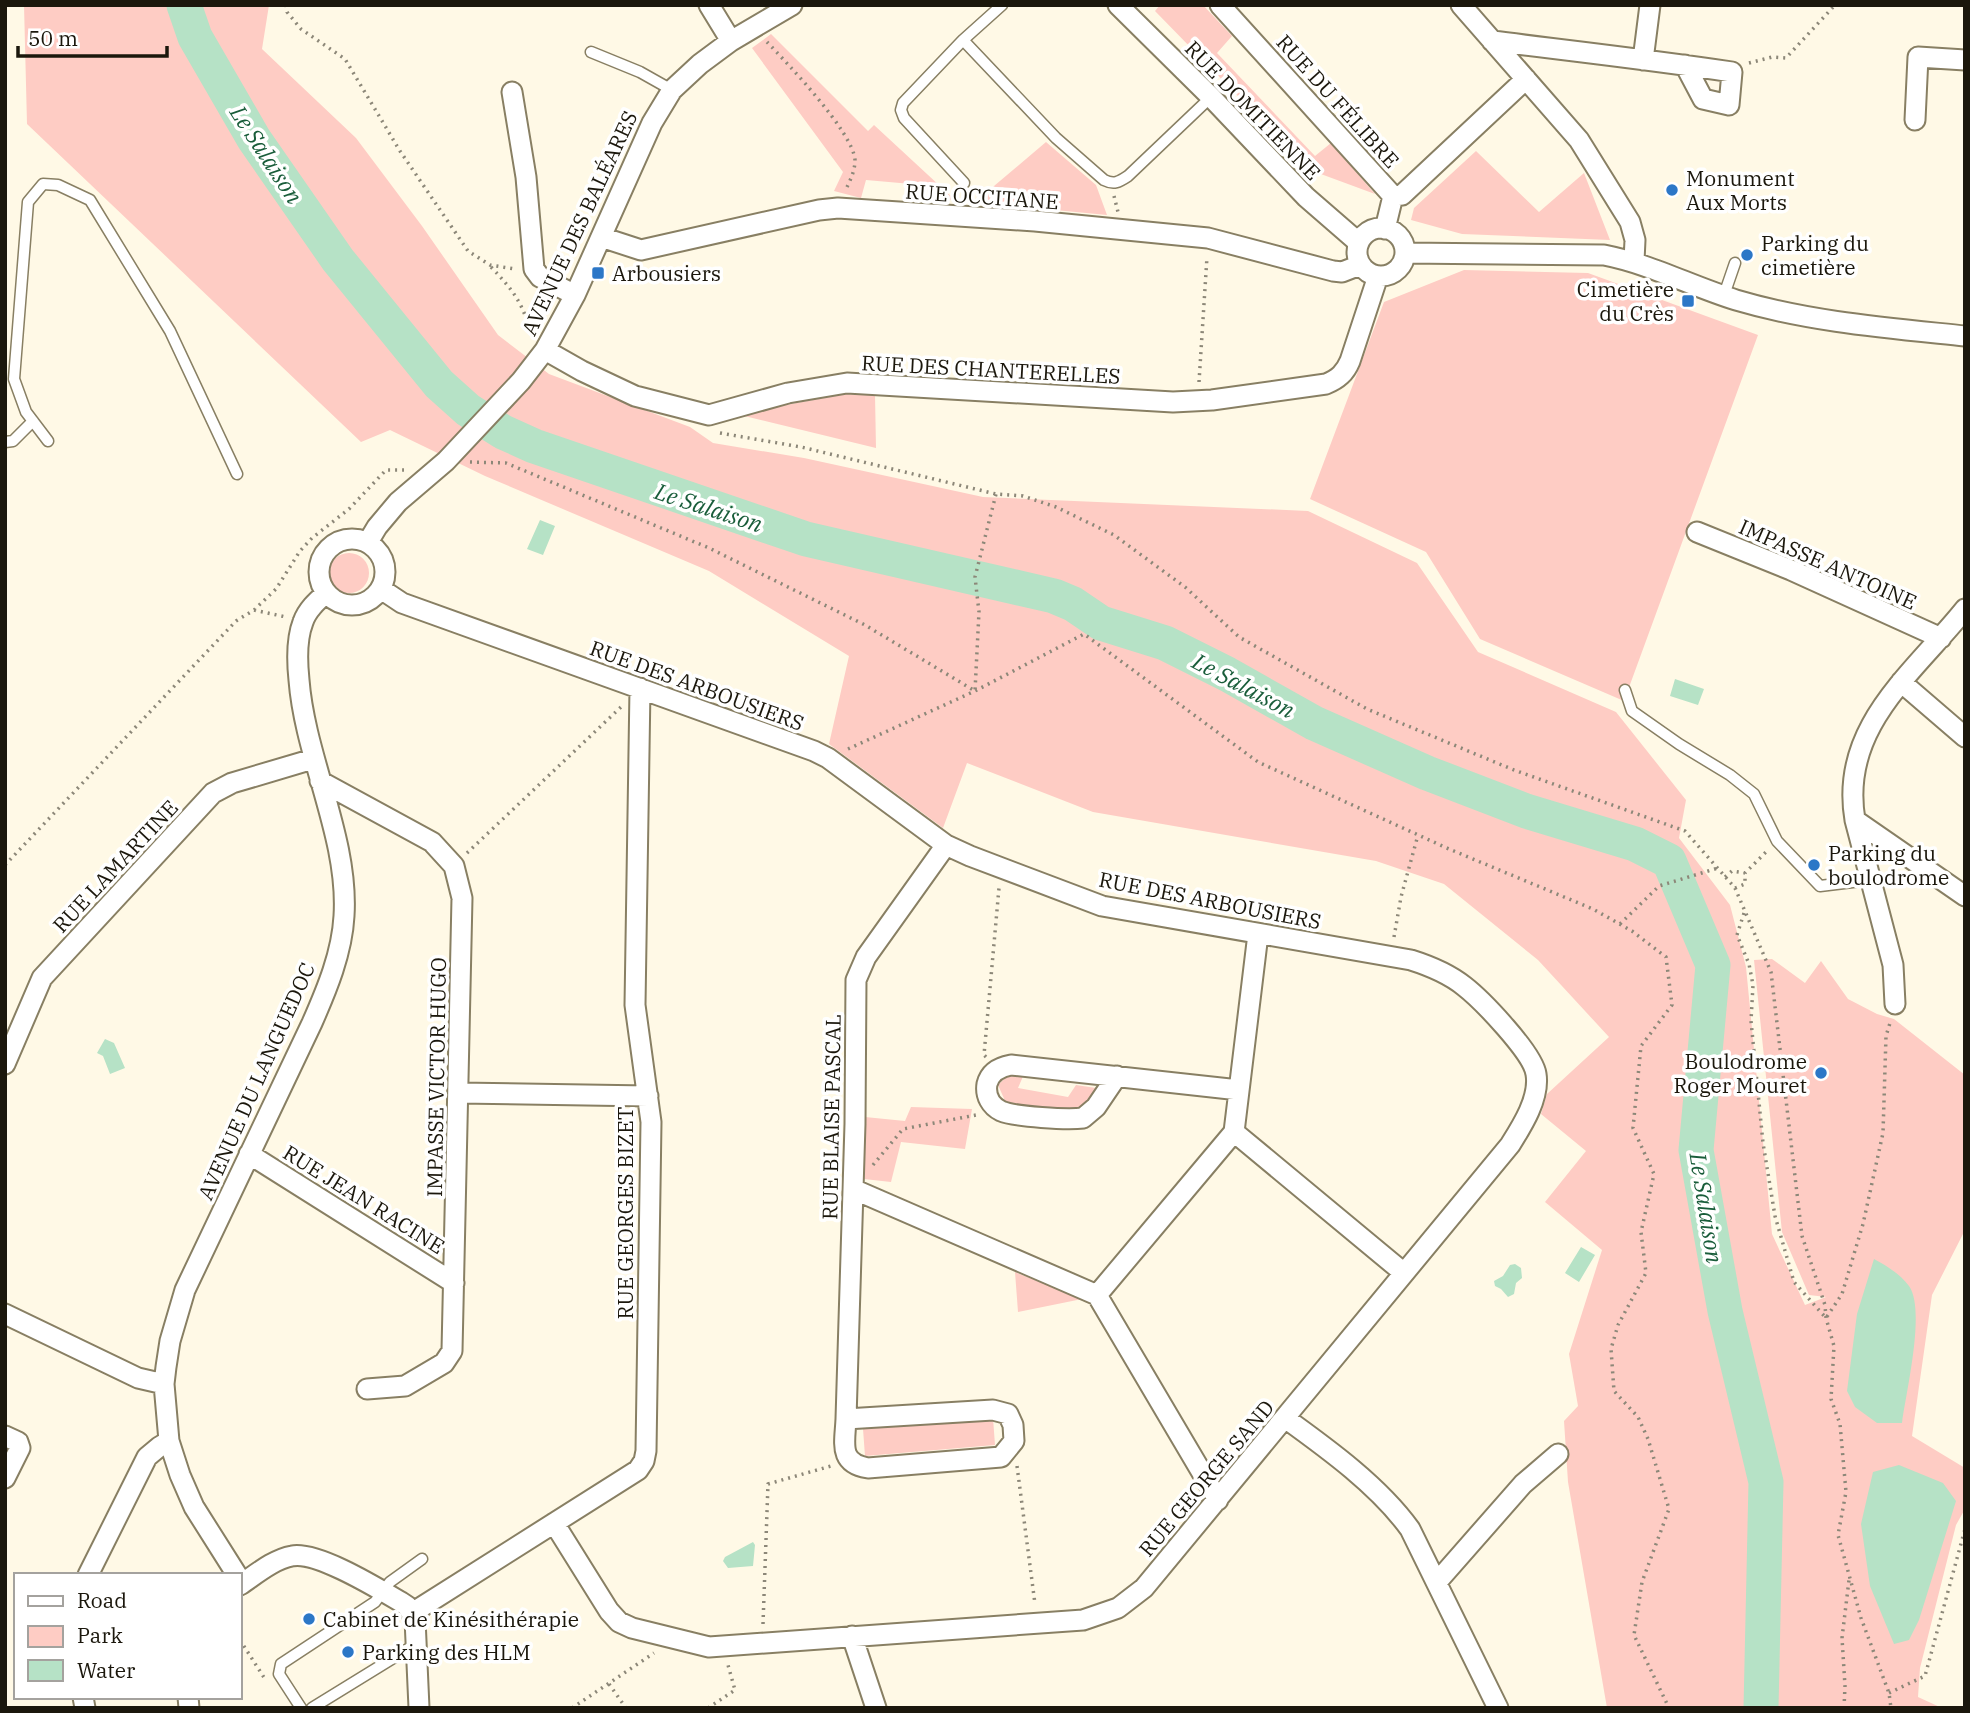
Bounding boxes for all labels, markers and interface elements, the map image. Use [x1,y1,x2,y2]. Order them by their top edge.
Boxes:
scale bar [18,14,166,58]
text: 50 m [28,24,78,52]
street label: RUE DU FÉLIBRE [1270,28,1406,174]
street label: RUE DOMITIENNE [1179,34,1327,186]
water label: Le Salaison [224,98,310,209]
street label: AVENUE DES BALÉARES [515,106,643,340]
place label: Monument Aux Morts [1686,164,1795,216]
street label: RUE OCCITANE [904,177,1060,215]
marker: Monument Aux Morts [1664,182,1680,198]
place label: Parking du cimetière [1761,229,1869,281]
marker: Parking du cimetière [1739,247,1755,263]
place label: Arbousiers [612,259,721,287]
marker: Arbousiers [590,265,606,281]
place label: Cimetière du Crès [1577,275,1674,327]
marker: Cimetière du Crès [1680,293,1696,309]
street label: RUE DES CHANTERELLES [861,348,1121,390]
water label: Le Salaison [650,475,767,538]
street label: IMPASSE ANTOINE [1735,512,1921,616]
street label: RUE DES ARBOUSIERS [586,633,808,737]
water label: Le Salaison [1187,645,1300,724]
street label: RUE LAMARTINE [46,794,184,938]
place label: Parking du boulodrome [1828,839,1949,891]
marker: Parking du boulodrome [1806,857,1822,873]
street label: RUE DES ARBOUSIERS [1097,865,1323,935]
street label: IMPASSE VICTOR HUGO [420,957,452,1197]
street label: AVENUE DU LANGUEDOC [191,958,321,1204]
street label: RUE BLAISE PASCAL [815,1014,847,1220]
place label: Boulodrome Roger Mouret [1674,1047,1807,1099]
marker: Boulodrome Roger Mouret [1813,1065,1829,1081]
street label: RUE GEORGES BIZET [611,1107,639,1319]
street label: RUE JEAN RACINE [278,1138,450,1260]
water label: Le Salaison [1683,1150,1731,1265]
street label: RUE GEORGE SAND [1132,1394,1280,1562]
legend [14,1573,242,1699]
text: Road [77,1586,127,1614]
place label: Cabinet de Kinésithérapie [323,1605,579,1633]
marker: Cabinet de Kinésithérapie [301,1611,317,1627]
text: Park [77,1621,124,1649]
place label: Parking des HLM [362,1638,531,1666]
marker: Parking des HLM [340,1644,356,1660]
text: Water [77,1656,136,1684]

